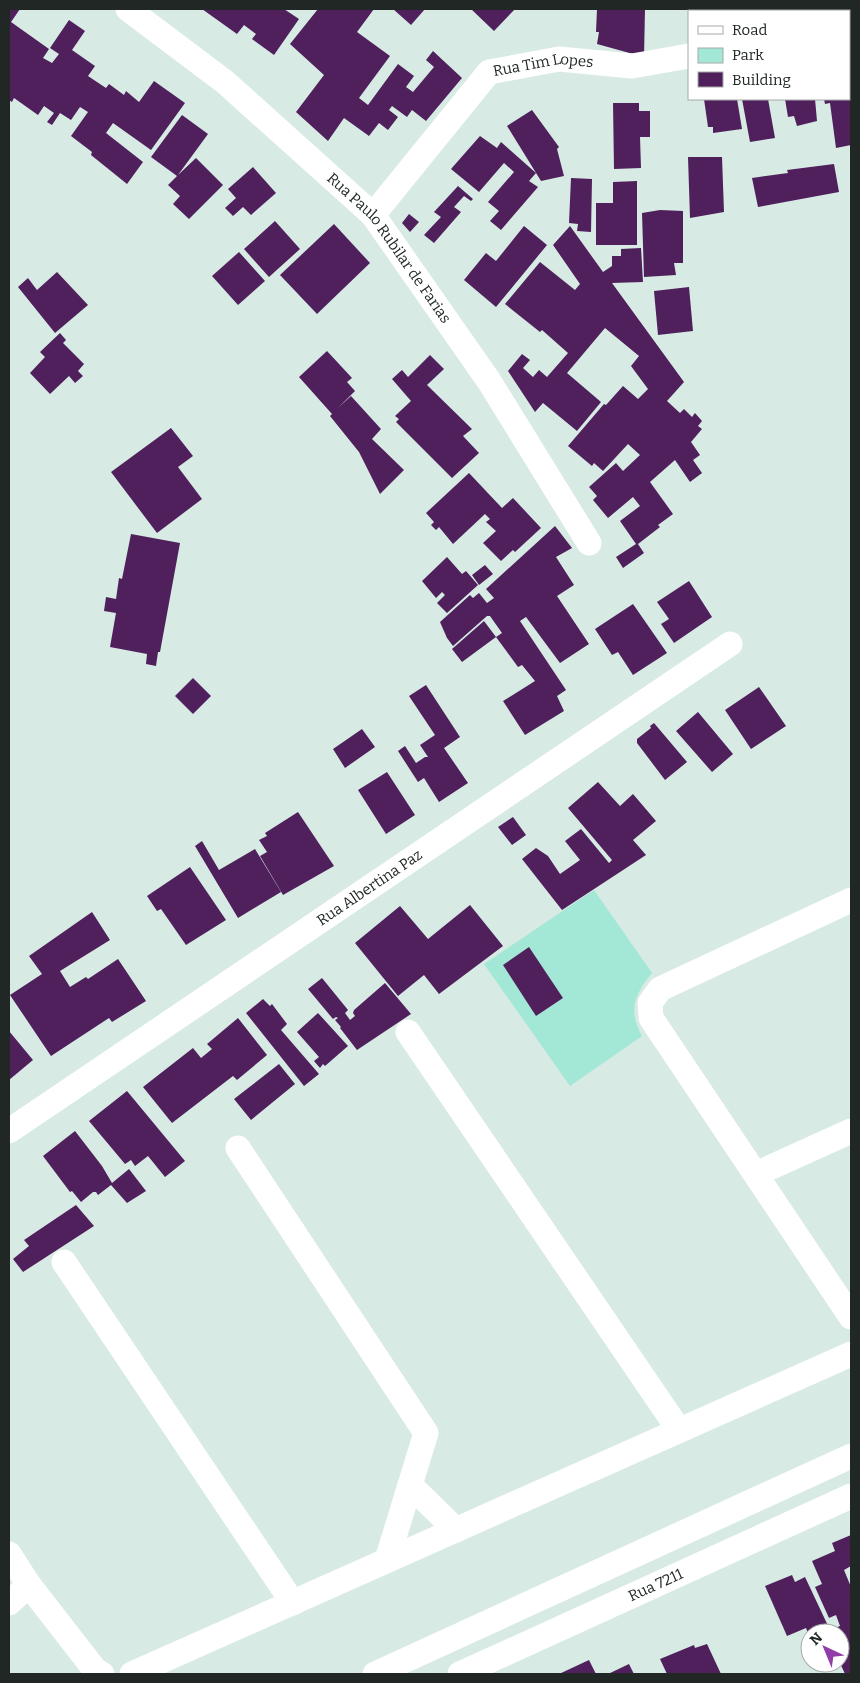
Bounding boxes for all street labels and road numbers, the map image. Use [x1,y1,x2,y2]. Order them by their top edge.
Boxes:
street label: Rua Tim Lopes [491,50,594,80]
street label: Rua Paulo Rubilar de Farias [323,169,455,327]
street label: Rua Albertina Paz [313,846,426,929]
street label: Rua 7211 [626,1565,686,1605]

